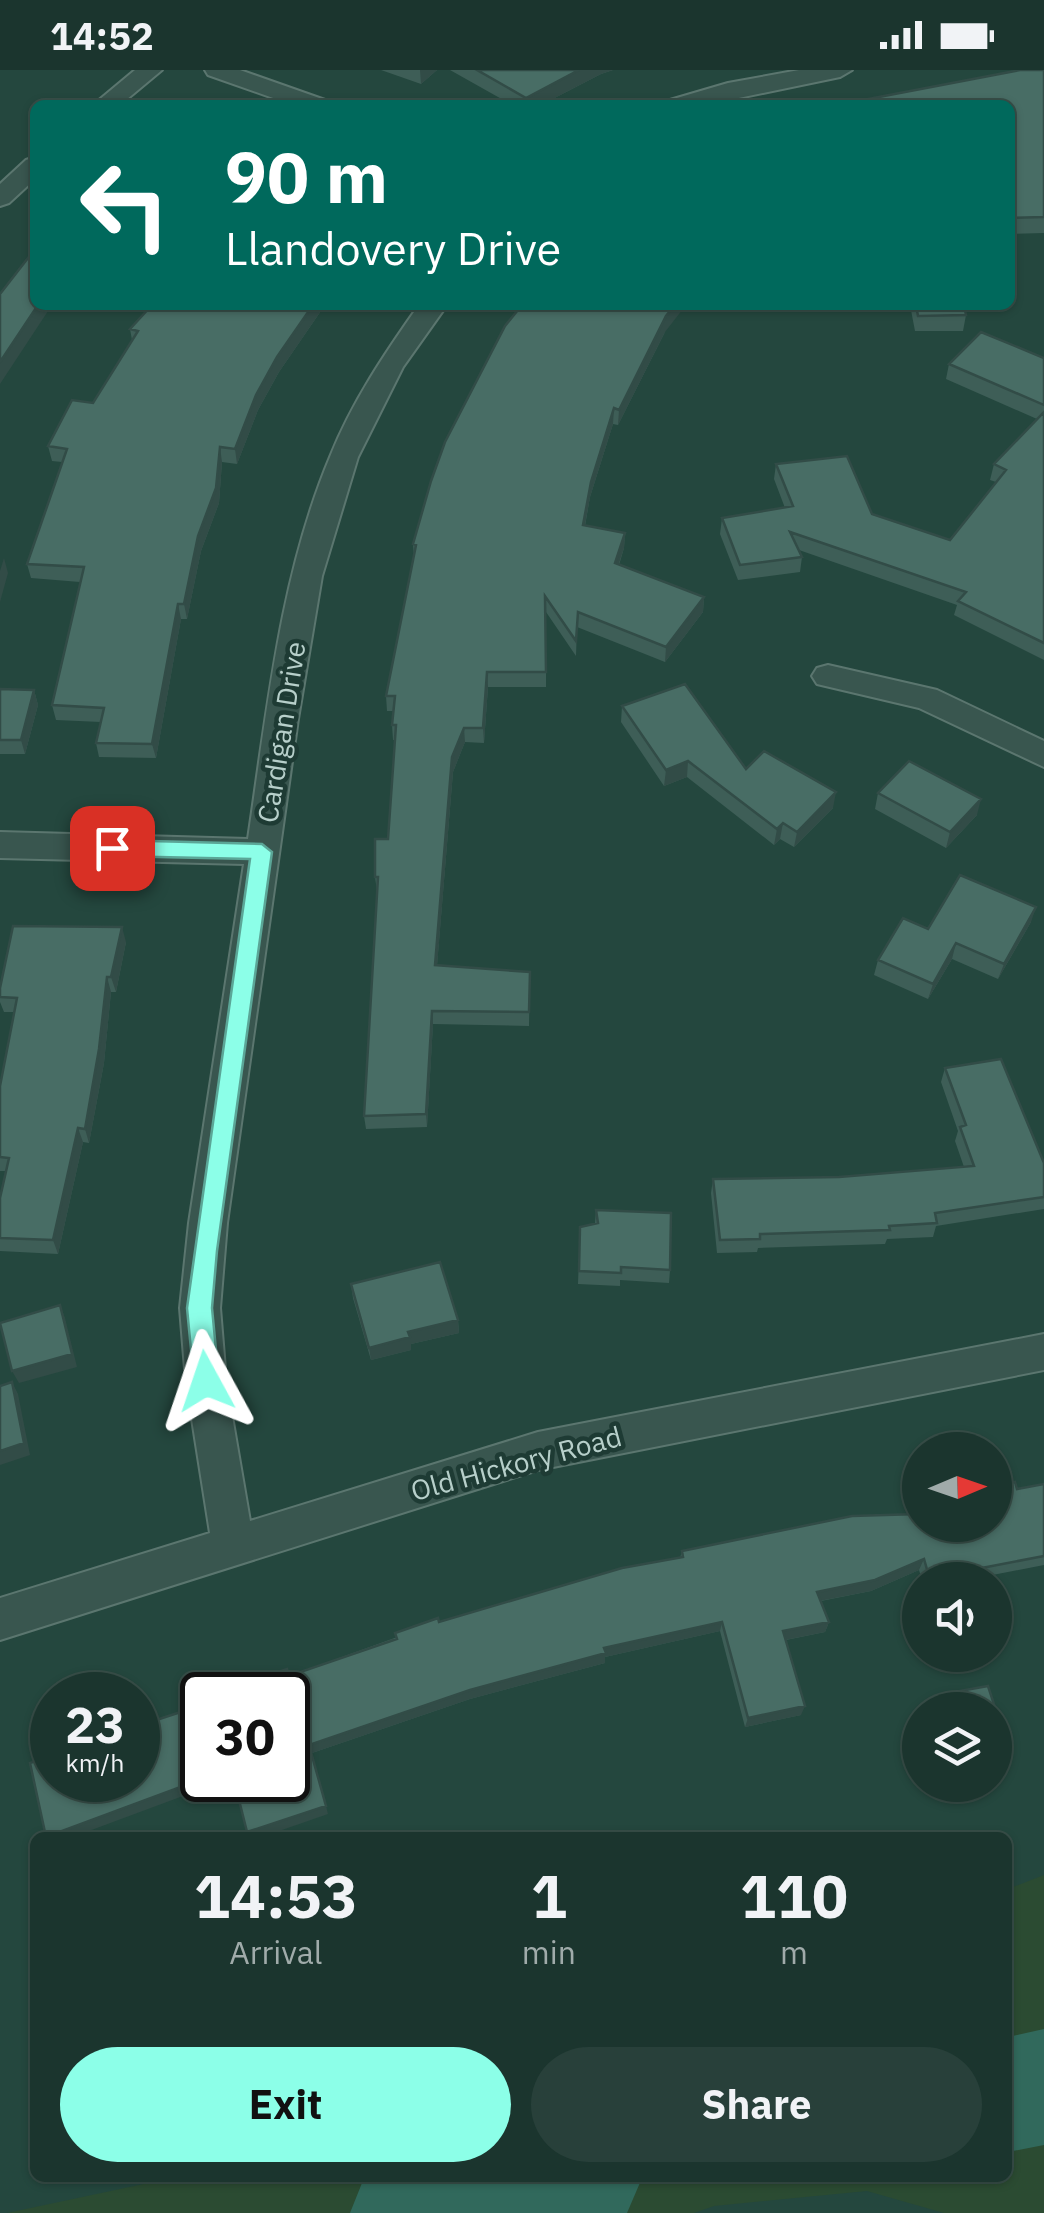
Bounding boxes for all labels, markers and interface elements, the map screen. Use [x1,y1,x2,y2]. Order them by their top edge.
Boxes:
text: 14:52 [50,11,154,60]
text: 90 m [225,131,388,222]
icon: left [60,140,190,270]
text: Llandovery Drive [225,219,561,277]
street label: Cardigan Drive [248,639,314,825]
pin [70,806,155,891]
icon: arrive [85,821,140,876]
position arrow [154,1329,258,1433]
street label: Old Hickory Road [407,1417,625,1509]
north arrow [902,1432,1012,1542]
map controls [902,1432,1012,1802]
button: sound [902,1562,1012,1672]
speed limit sign: 30 [180,1672,310,1802]
text: 23 [65,1692,125,1757]
button: layers [902,1692,1012,1802]
text: km/h [66,1746,124,1779]
text: 14:53 [194,1856,358,1935]
text: 1 [531,1856,567,1935]
text: 110 [740,1856,848,1935]
text: Arrival [229,1931,323,1973]
text: min [522,1931,576,1973]
text: m [780,1931,808,1973]
button: Exit [60,2047,511,2162]
button: Share [531,2047,982,2162]

